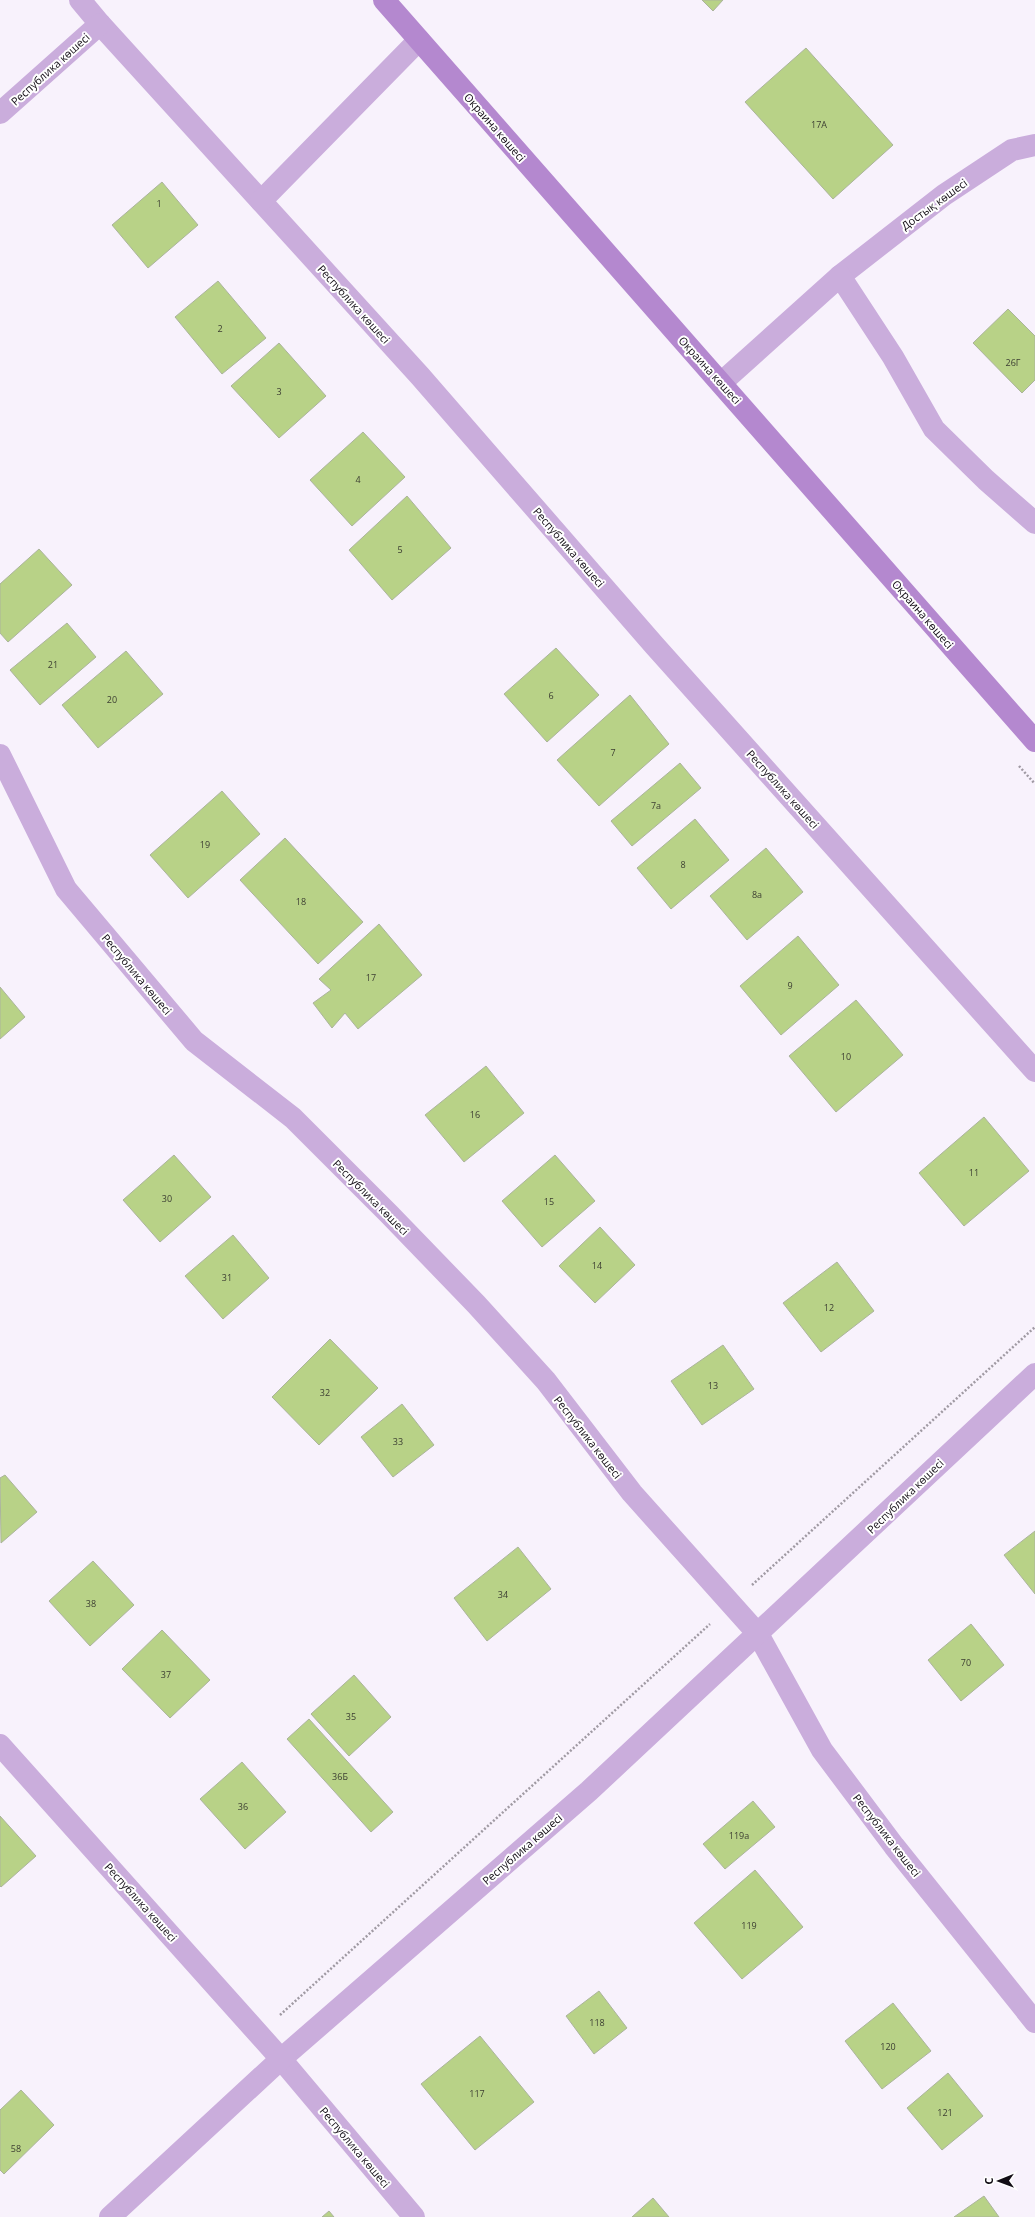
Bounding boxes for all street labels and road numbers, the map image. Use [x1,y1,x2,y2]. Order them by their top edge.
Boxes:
street label: Республика көшесі [7,30,93,108]
street label: Окраина көшесі [461,90,529,164]
street label: Достық көшесі [898,175,970,233]
street label: Республика көшесі [315,261,393,347]
street label: Окраина көшесі [676,333,744,407]
street label: Республика көшесі [530,504,608,590]
street label: Окраина көшесі [889,577,957,651]
street label: Республика көшесі [744,746,822,832]
street label: Республика көшесі [99,930,175,1018]
street label: Республика көшесі [330,1156,412,1238]
street label: Республика көшесі [551,1393,625,1481]
street label: Республика көшесі [863,1455,947,1537]
street label: Республика көшесі [850,1791,924,1879]
street label: Республика көшесі [479,1810,565,1888]
street label: Республика көшесі [102,1859,180,1945]
street label: Республика көшесі [317,2103,393,2191]

